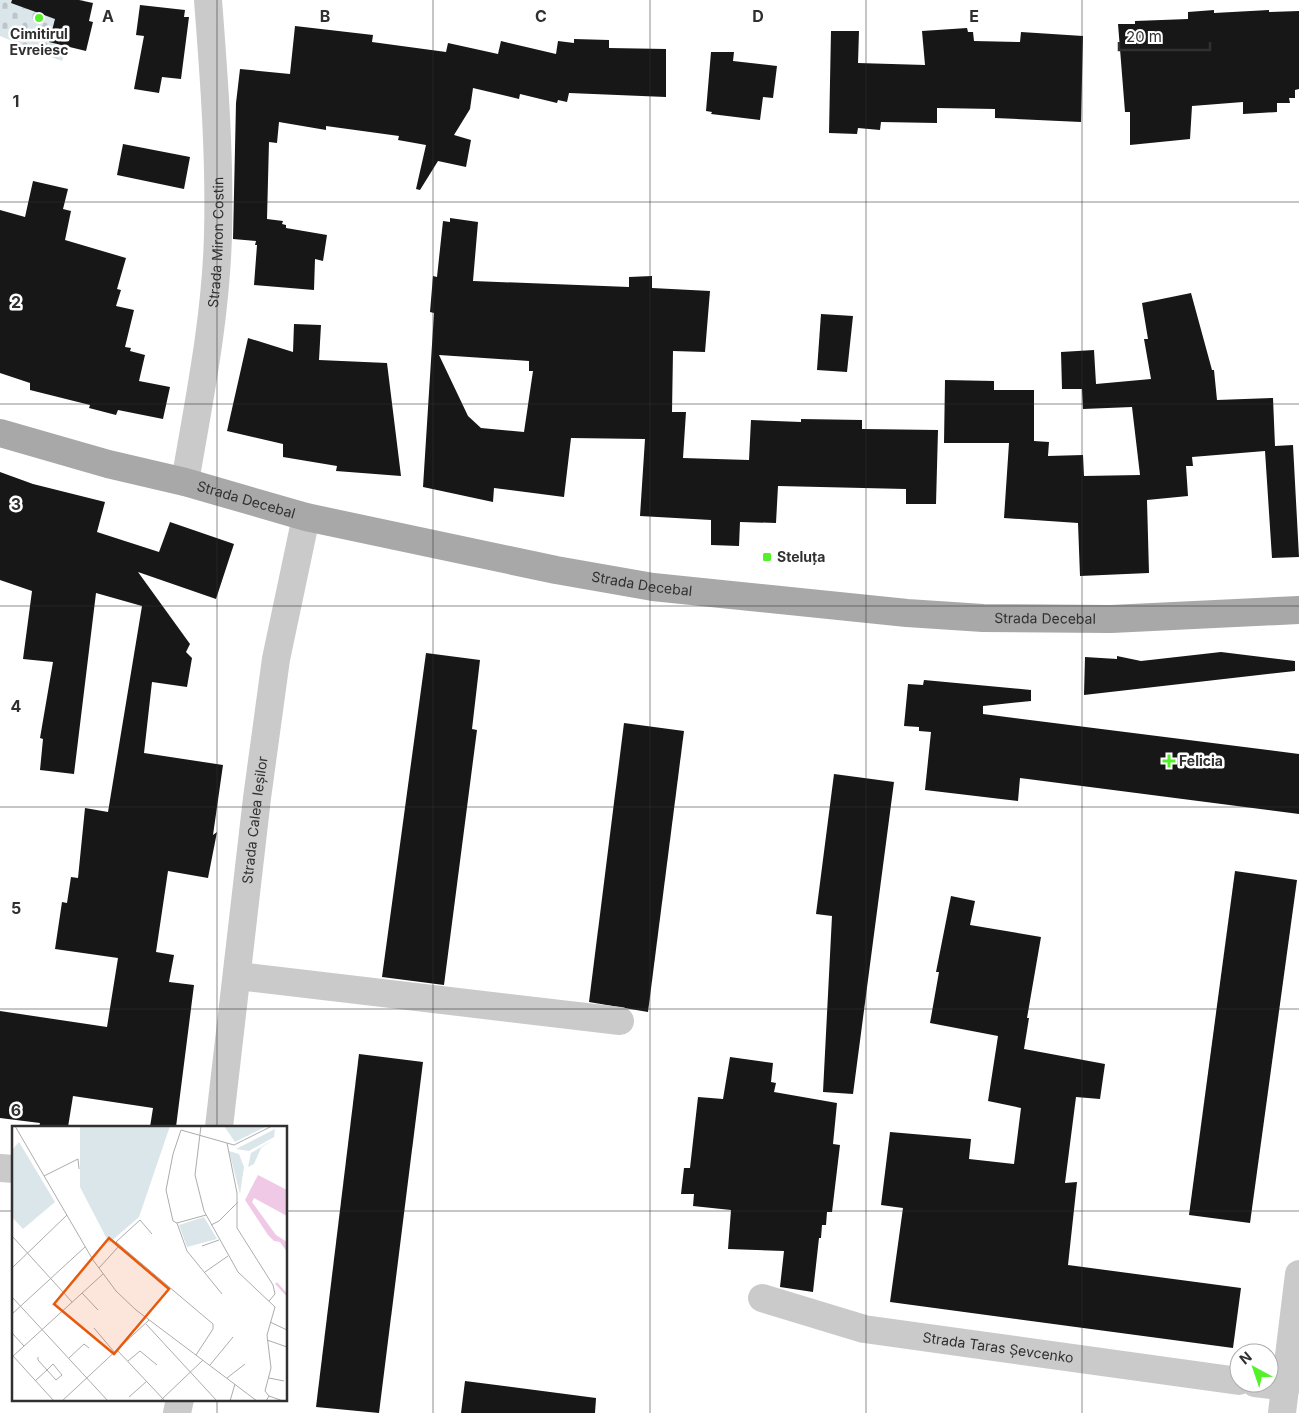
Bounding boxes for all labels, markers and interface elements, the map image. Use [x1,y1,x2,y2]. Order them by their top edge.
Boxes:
text: A [102,6,114,26]
text: B [320,6,330,26]
text: C [535,6,547,26]
text: D [752,6,764,26]
text: E [969,6,979,26]
marker: Cimitirul Evreiesc [33,12,45,24]
scale bar [1119,20,1210,52]
place label: Cimitirul Evreiesc [10,25,68,58]
text: 20 m [1126,27,1162,46]
text: 1 [13,91,19,111]
street label: Strada Miron Costin [204,177,226,309]
text: 2 [11,292,21,312]
street label: Strada Decebal [195,477,297,521]
text: 3 [11,494,21,514]
place label: Steluța [777,548,825,565]
marker: Steluța [761,551,773,563]
street label: Strada Decebal [590,567,693,599]
street label: Strada Decebal [994,609,1096,627]
text: 4 [11,696,22,716]
place label: Felicia [1179,752,1223,769]
street label: Strada Calea Ieșilor [238,755,271,885]
marker: Felicia [1163,755,1175,767]
text: 5 [11,898,21,918]
text: 6 [11,1100,21,1120]
inset map [12,1126,288,1400]
street label: Strada Taras Șevcenko [922,1328,1075,1366]
north arrow [1229,1343,1279,1393]
text: N [1236,1348,1255,1368]

